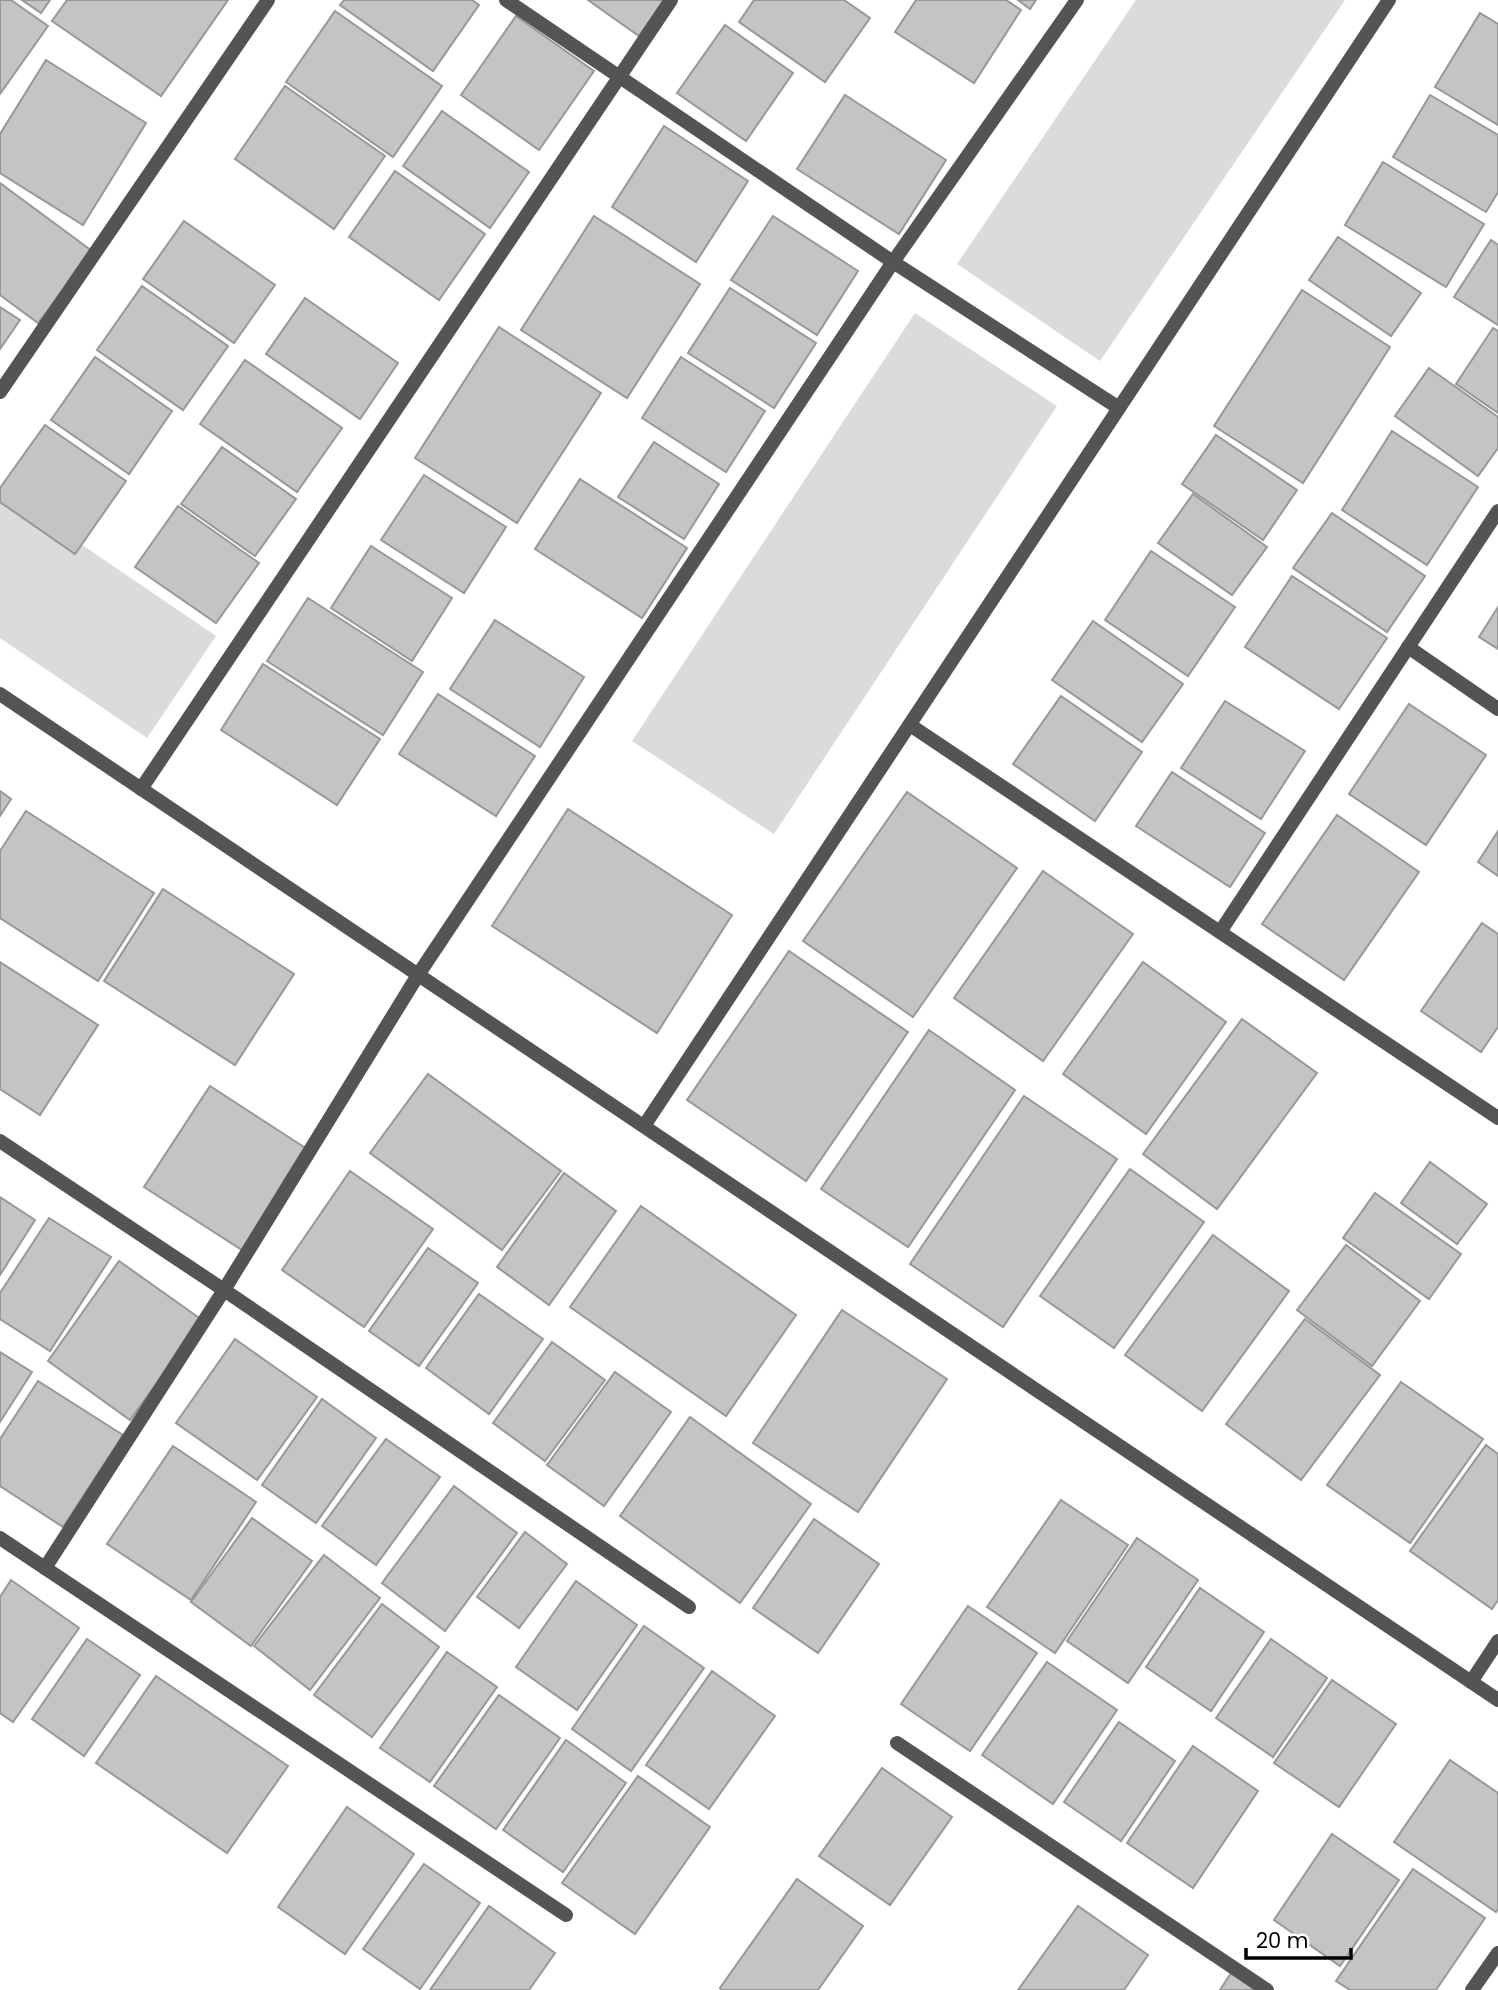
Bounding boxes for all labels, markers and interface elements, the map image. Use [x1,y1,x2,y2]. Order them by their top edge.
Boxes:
scale bar [1246,1916,1351,1960]
text: 20 m [1256,1926,1309,1955]

